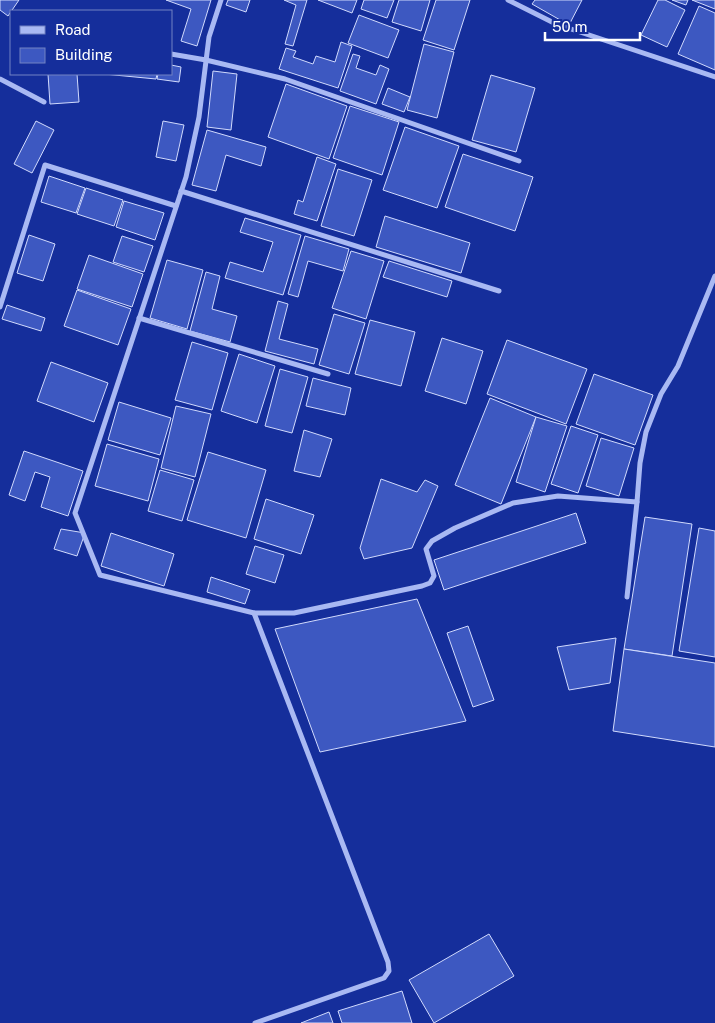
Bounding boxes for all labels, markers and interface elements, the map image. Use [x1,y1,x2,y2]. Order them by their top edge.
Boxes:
legend [10,10,172,75]
scale bar [545,10,640,42]
text: 50 m [552,18,587,35]
text: Road [55,21,91,38]
text: Building [55,46,113,63]

